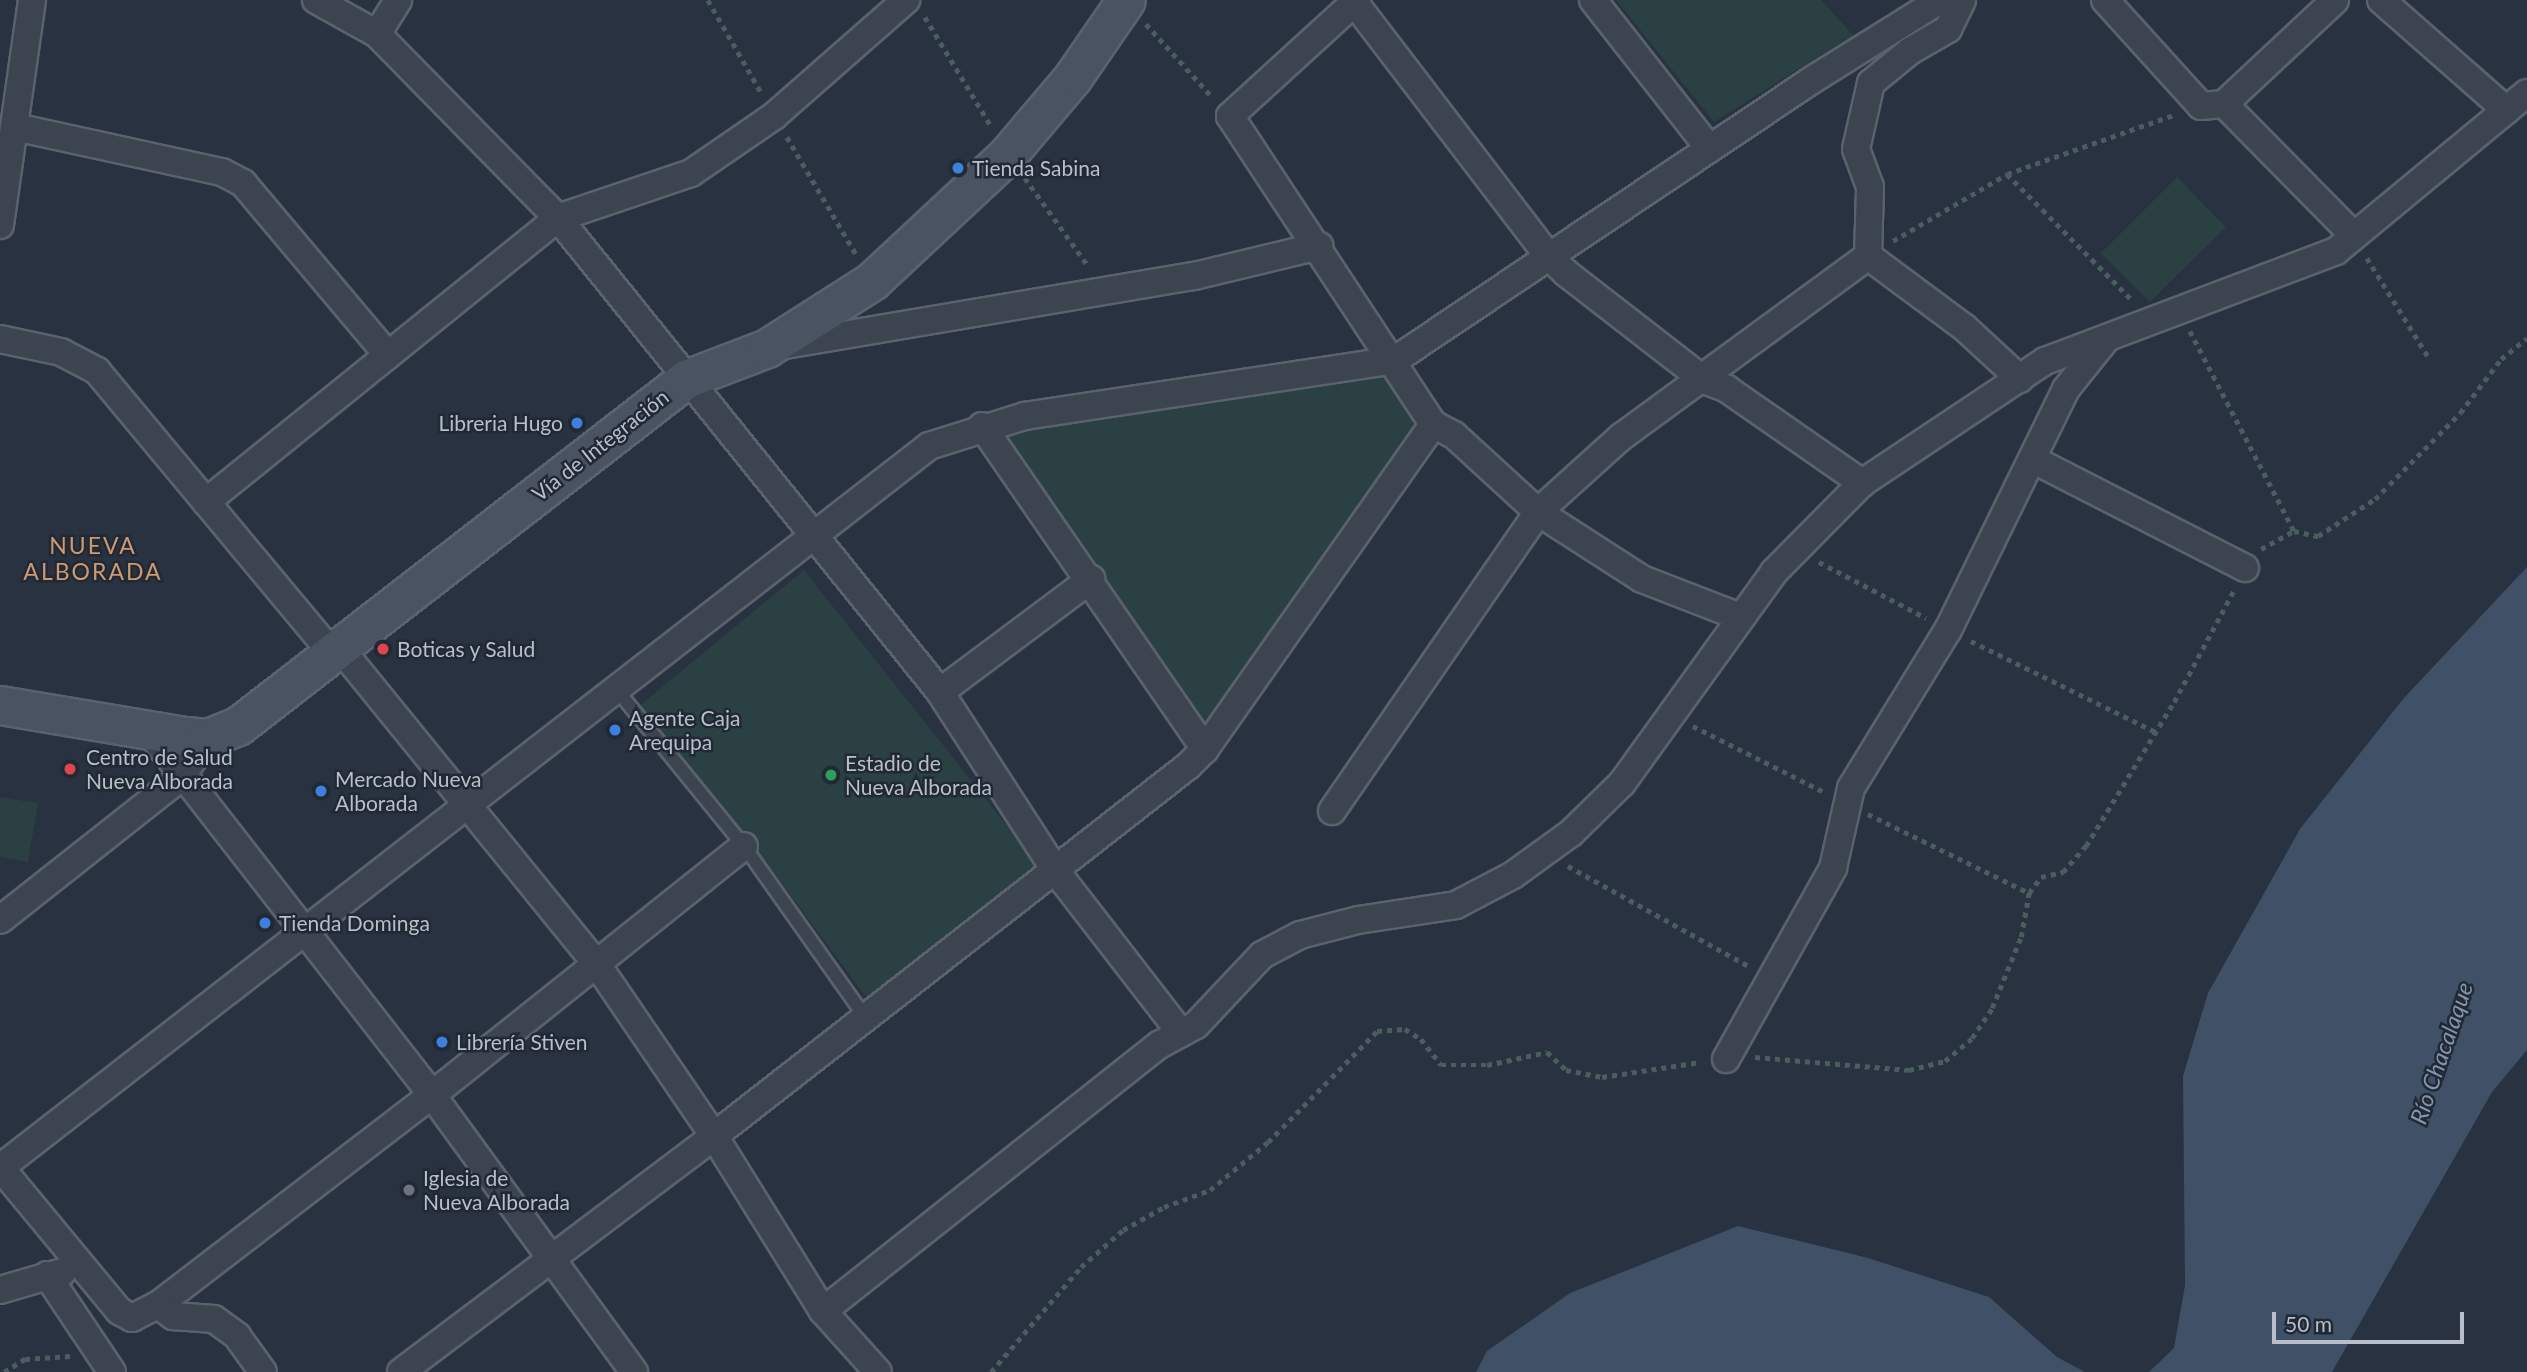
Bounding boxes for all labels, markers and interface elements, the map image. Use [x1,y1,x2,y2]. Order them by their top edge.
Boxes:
place label: Tienda Sabina [972,155,1100,181]
marker: Tienda Sabina [950,160,966,176]
street label: Vía de Integración [527,384,673,506]
place label: Libreria Hugo [438,410,563,436]
marker: Libreria Hugo [569,415,585,431]
district label: NUEVA ALBORADA [24,531,162,585]
place label: Boticas y Salud [397,636,536,662]
marker: Boticas y Salud [375,641,391,657]
place label: Agente Caja Arequipa [629,705,741,755]
marker: Agente Caja Arequipa [607,722,623,738]
place label: Centro de Salud Nueva Alborada [86,744,234,794]
place label: Estadio de Nueva Alborada [845,750,993,800]
marker: Centro de Salud Nueva Alborada [60,759,80,779]
place label: Mercado Nueva Alborada [335,766,481,816]
marker: Estadio de Nueva Alborada [823,767,839,783]
marker: Mercado Nueva Alborada [313,783,329,799]
place label: Tienda Dominga [279,910,430,936]
marker: Tienda Dominga [257,915,273,931]
water label: Río Chacalaque [2404,979,2478,1127]
place label: Librería Stiven [456,1029,588,1055]
marker: Librería Stiven [434,1034,450,1050]
place label: Iglesia de Nueva Alborada [423,1165,571,1215]
marker: Iglesia de Nueva Alborada [401,1182,417,1198]
scale bar [2275,1298,2468,1342]
text: 50 m [2285,1311,2332,1336]

